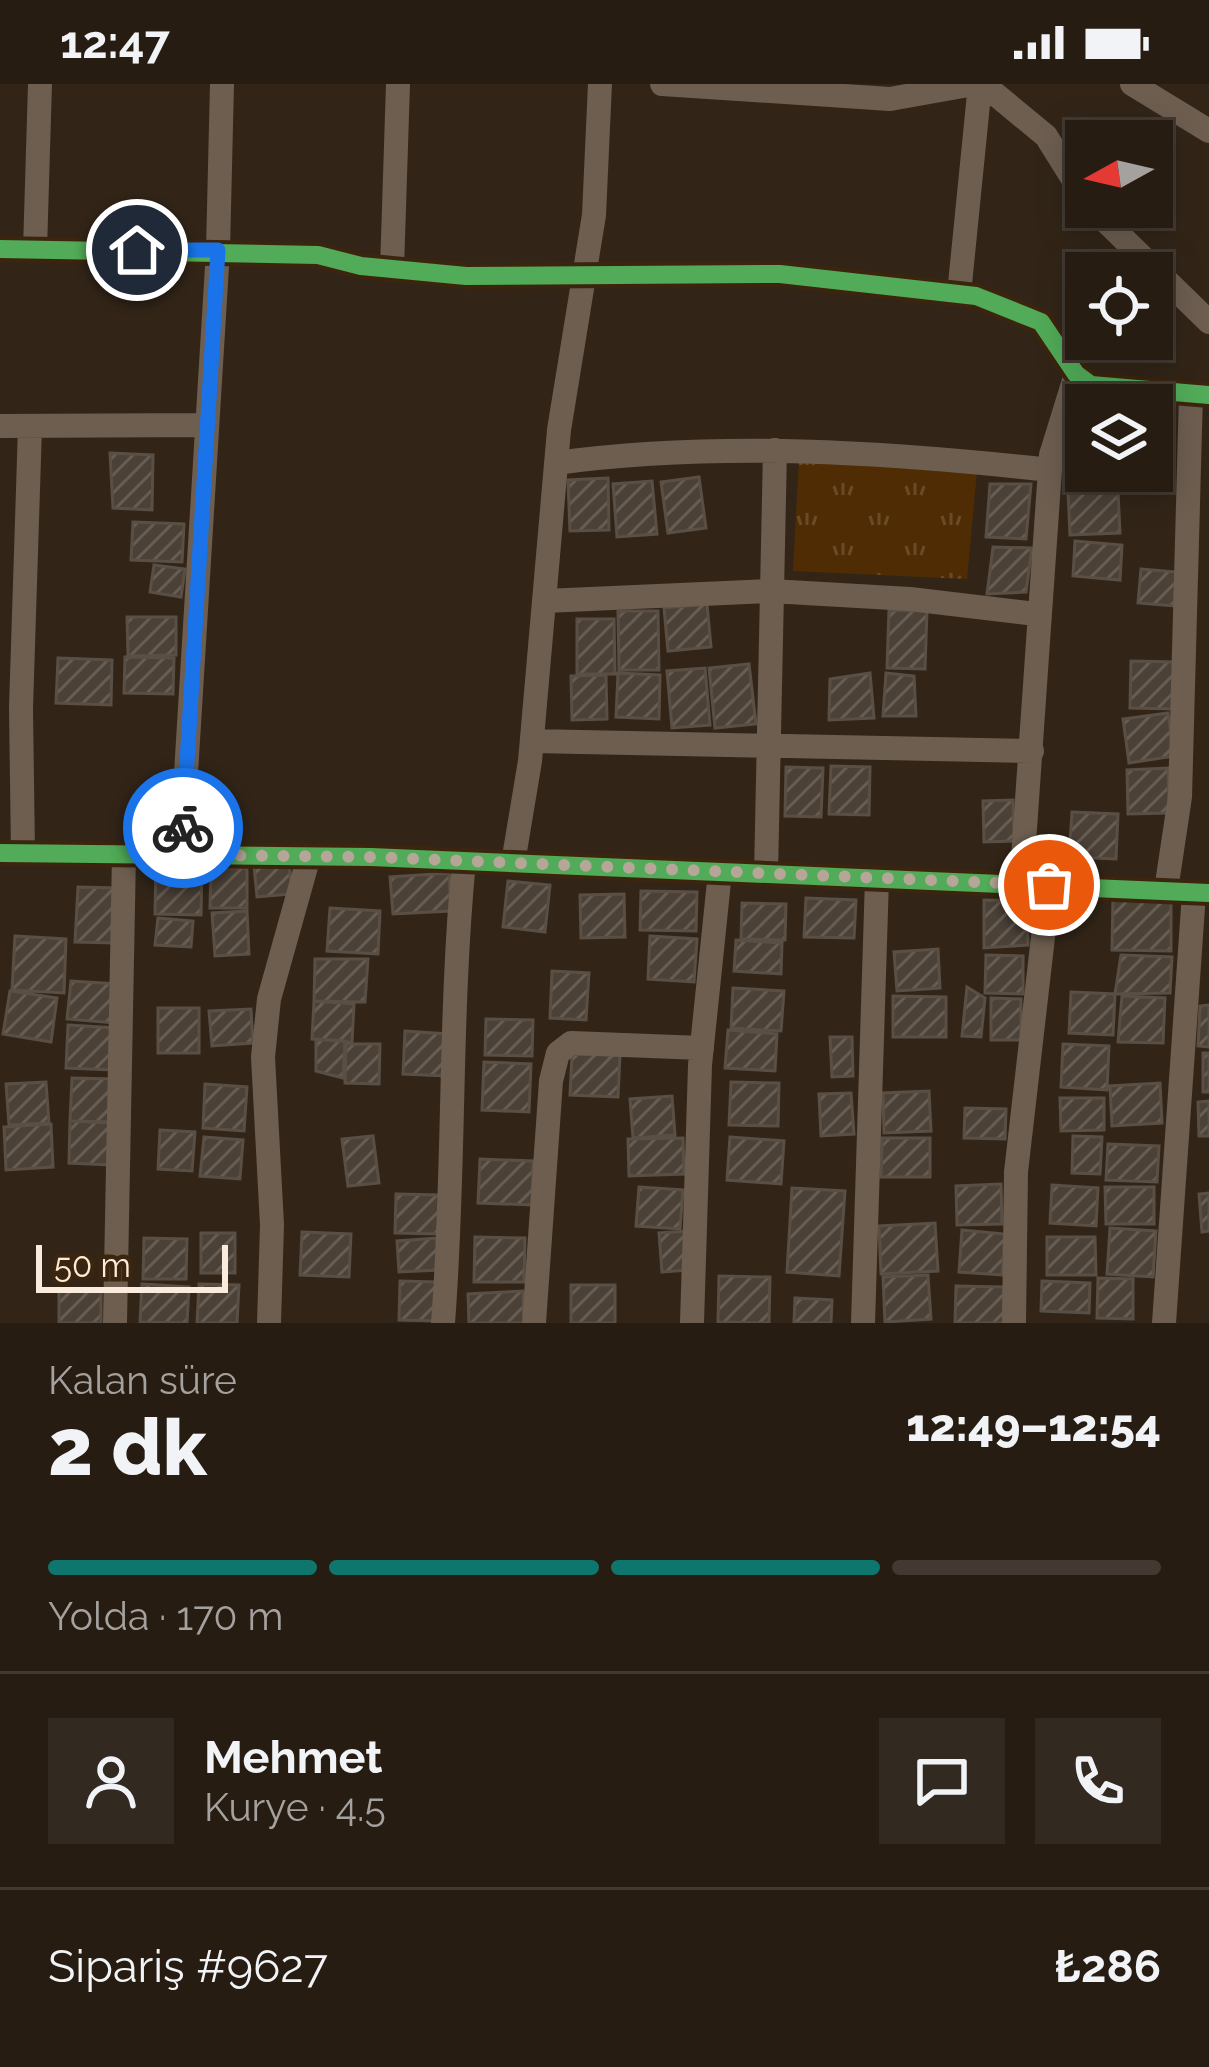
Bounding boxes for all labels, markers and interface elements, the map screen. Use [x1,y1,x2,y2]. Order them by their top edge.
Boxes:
text: 12:47 [60,16,170,69]
north arrow [1065,120,1173,228]
map controls [1065,120,1173,492]
pin [86,199,188,301]
icon: home [104,217,170,283]
button: locate [1065,252,1173,360]
button: layers [1065,384,1173,492]
courier [123,768,243,888]
icon: bike [150,795,216,861]
pin [998,834,1100,936]
icon: bag [1016,852,1082,918]
scale bar [36,1239,228,1292]
text: 50 m [54,1246,131,1285]
text: Kalan süre [48,1357,237,1403]
text: 12:49–12:54 [906,1399,1161,1452]
text: 2 dk [48,1402,207,1493]
text: Yolda · 170 m [48,1593,283,1639]
button: person [48,1718,174,1844]
button: chat [879,1718,1005,1844]
button: phone [1035,1718,1161,1844]
text: Mehmet [204,1731,383,1784]
text: Kurye · 4.5 [204,1784,386,1830]
text: Sipariş #9627 [48,1940,328,1993]
text: ₺286 [1054,1940,1161,1993]

